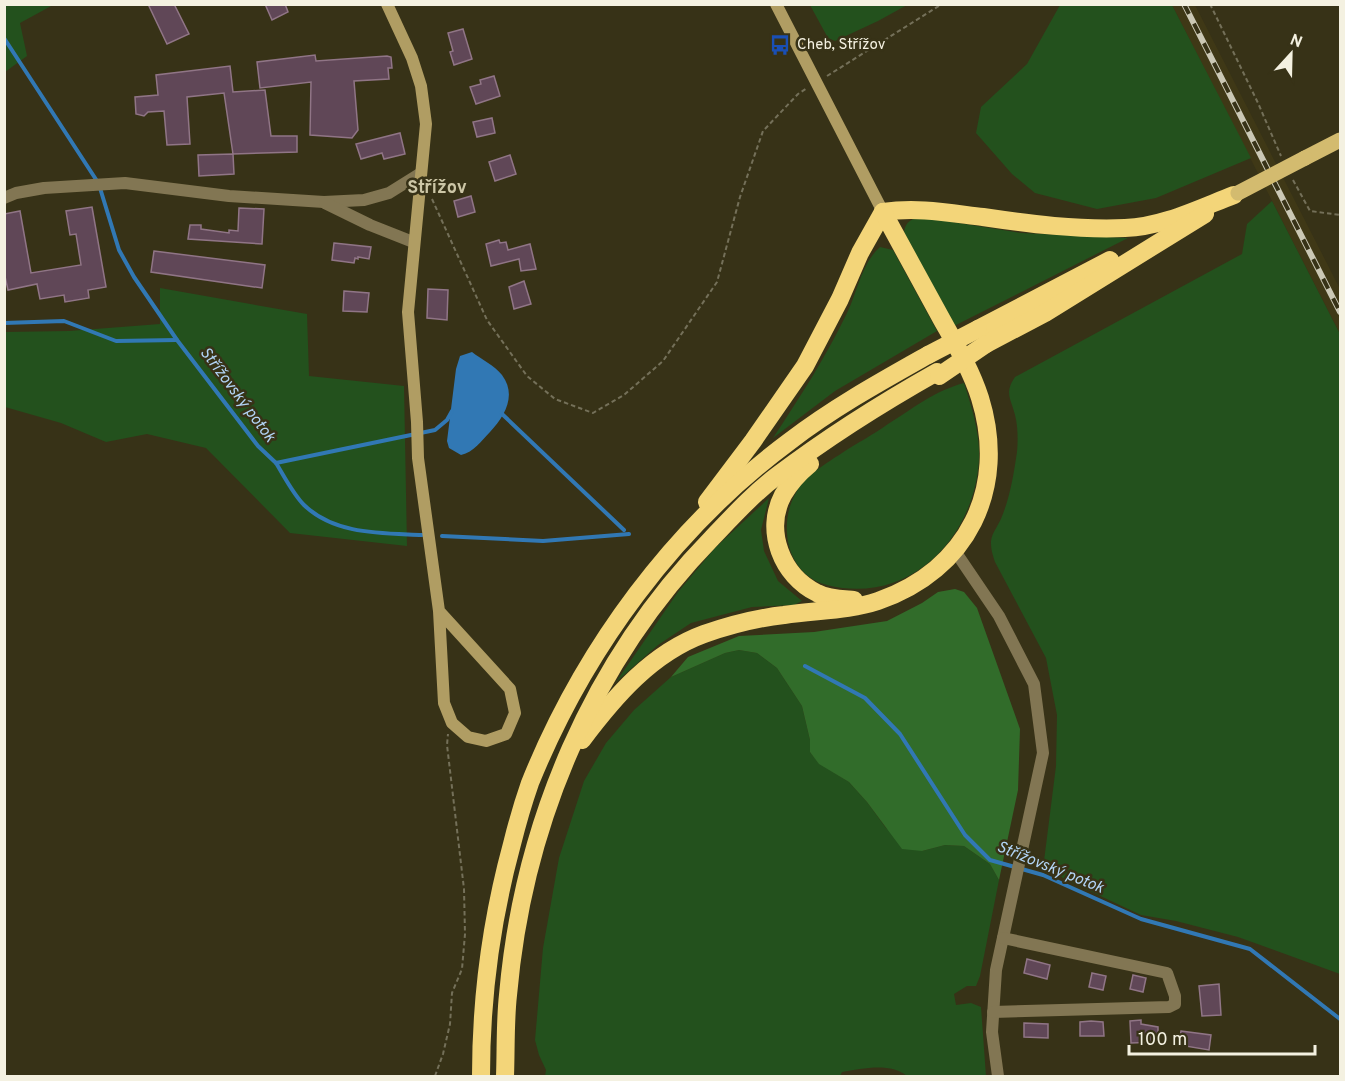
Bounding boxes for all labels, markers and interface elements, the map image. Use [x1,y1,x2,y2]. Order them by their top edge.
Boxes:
north arrow [1261,24,1321,84]
text: N [1287,31,1305,53]
bus stop icon: Cheb, Střížov [768,33,792,57]
place label: Cheb, Střížov [797,36,886,55]
district label: Střížov [407,177,467,200]
water label: Střížovský potok [195,343,280,447]
water label: Střížovský potok [993,837,1107,899]
scale bar [1129,1018,1315,1056]
text: 100 m [1138,1029,1187,1052]

